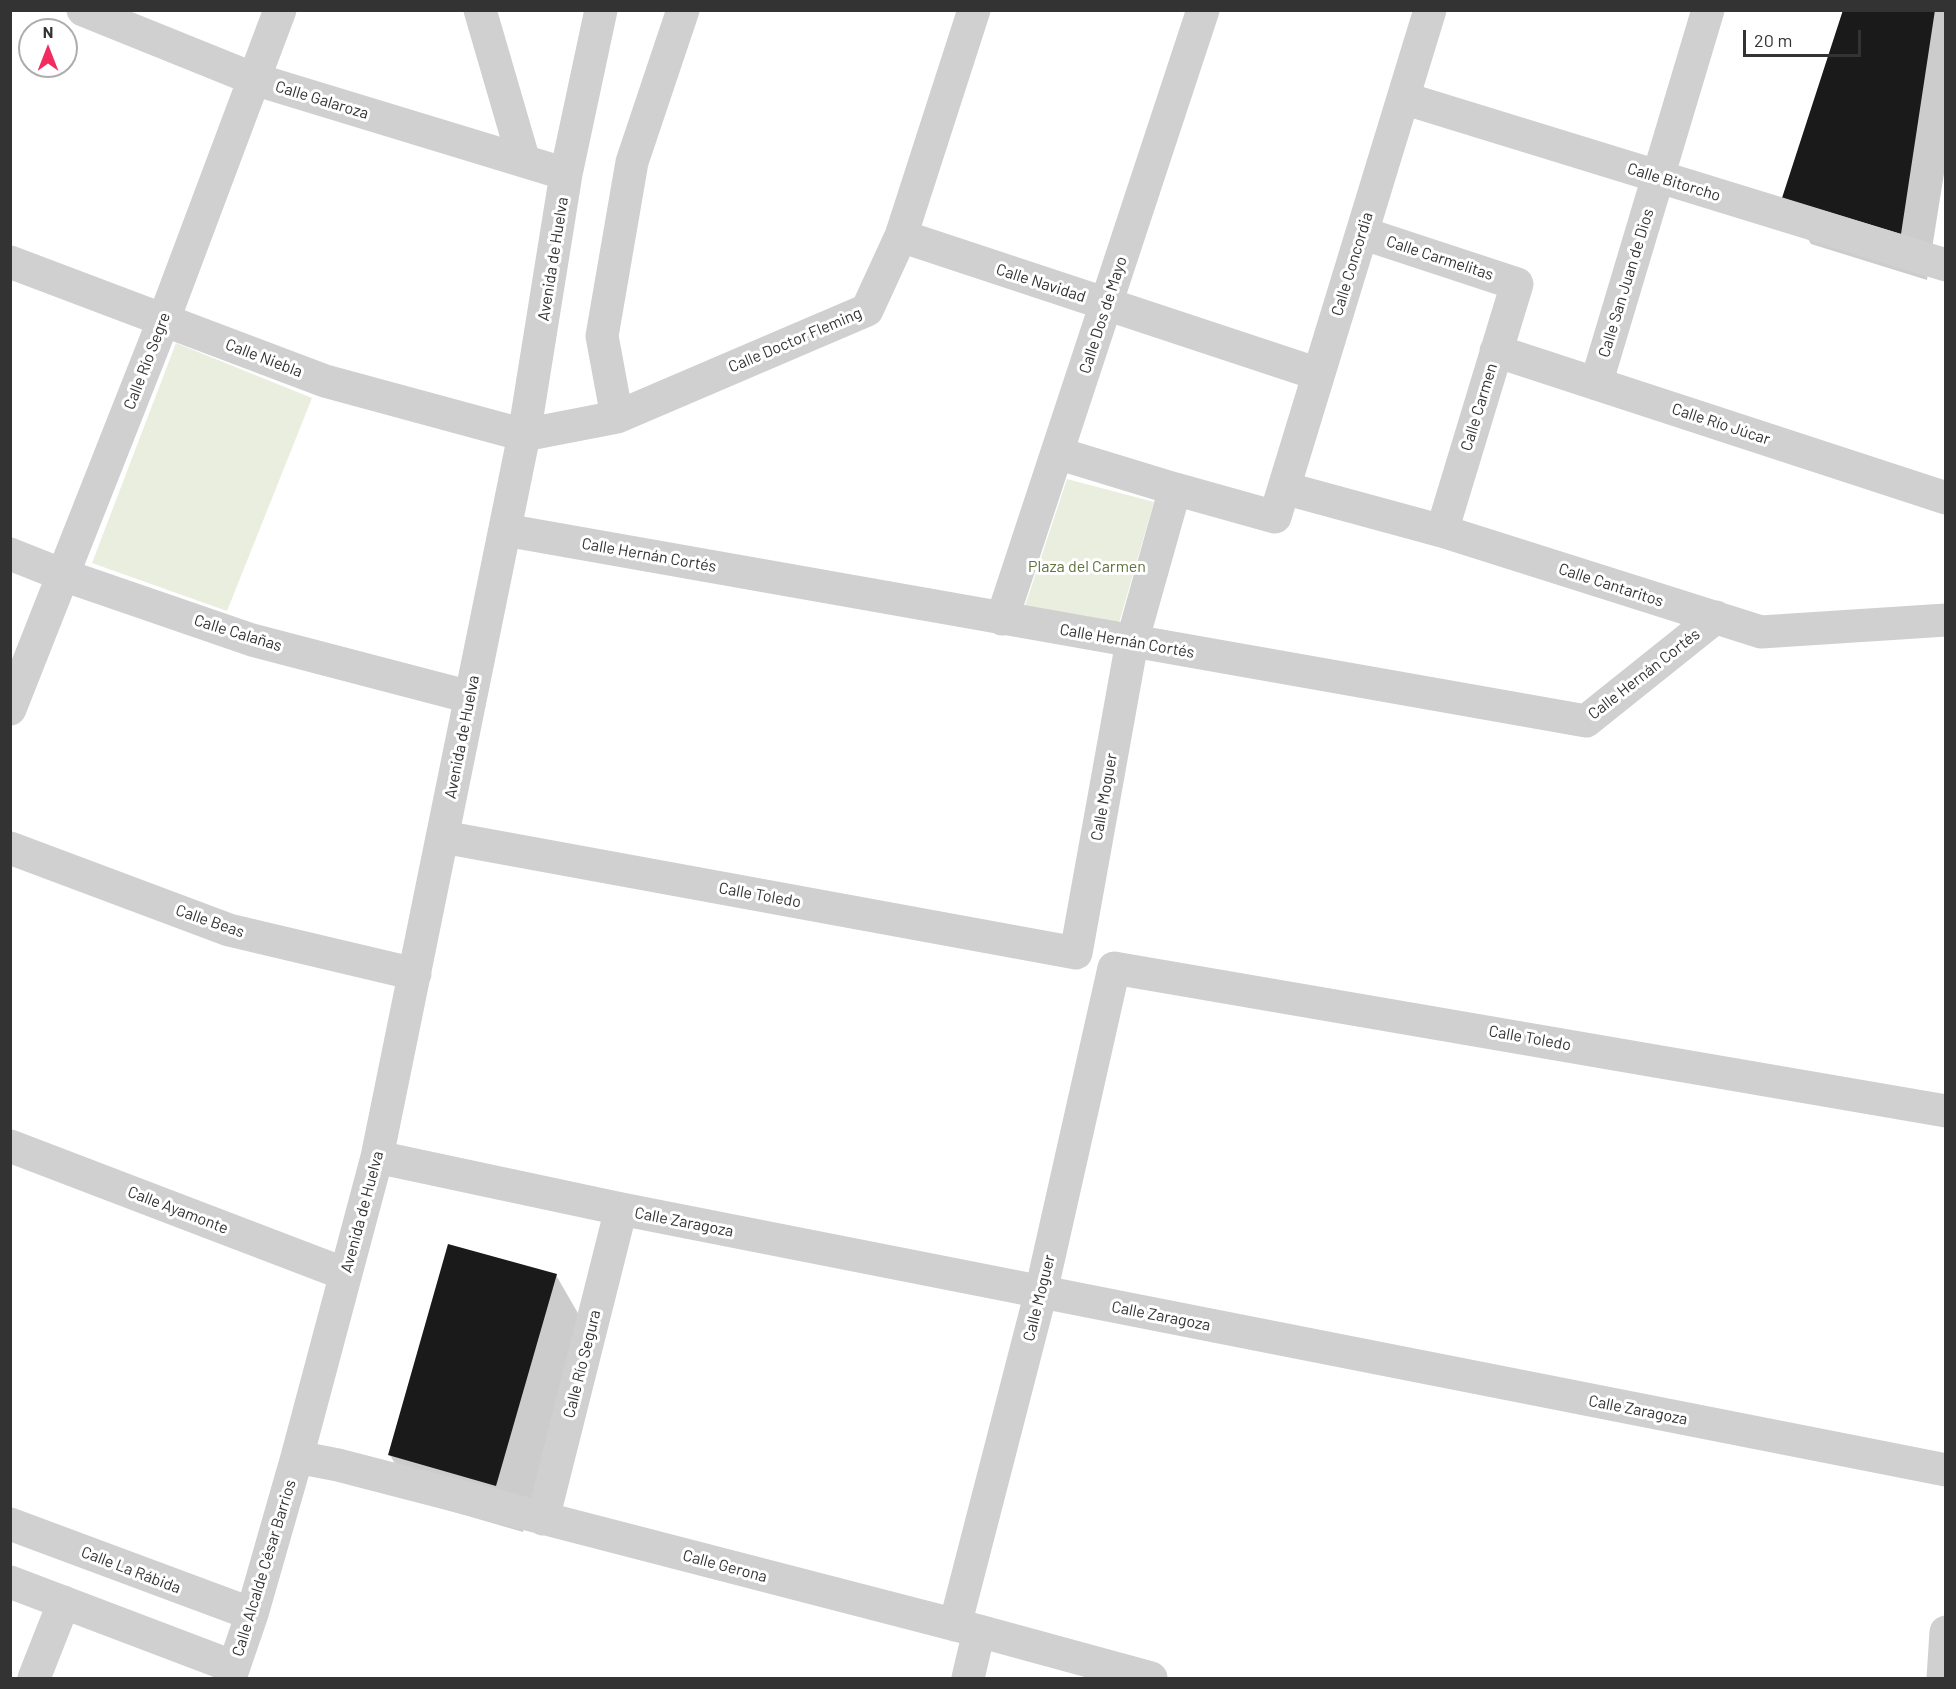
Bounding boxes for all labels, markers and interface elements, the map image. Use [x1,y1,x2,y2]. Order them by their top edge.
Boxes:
north arrow [18,18,78,78]
scale bar [1746,18,1864,56]
text: N [43,22,53,41]
text: 20 m [1754,29,1792,51]
street label: Calle Galaroza [273,77,371,123]
street label: Calle Bitorcho [1625,159,1723,205]
street label: Avenida de Huelva [534,196,572,322]
street label: Calle San Juan de Dios [1594,206,1658,360]
street label: Calle Concordia [1327,210,1377,318]
street label: Calle Carmelitas [1384,232,1496,284]
street label: Calle Dos de Mayo [1075,254,1131,376]
street label: Calle Navidad [994,259,1088,307]
street label: Calle Doctor Fleming [725,303,865,377]
street label: Calle Río Segre [120,310,174,412]
street label: Calle Niebla [223,335,305,381]
street label: Calle Carmen [1457,361,1501,453]
street label: Calle Río Júcar [1669,399,1773,449]
street label: Calle Hernán Cortés [580,534,718,576]
park label: Plaza del Carmen [1028,557,1146,577]
street label: Calle Cantaritos [1556,559,1666,611]
street label: Calle Calañas [192,611,284,655]
street label: Calle Hernán Cortés [1058,620,1196,662]
street label: Calle Hernán Cortés [1584,624,1704,724]
street label: Avenida de Huelva [441,674,483,800]
street label: Calle Moguer [1087,752,1121,842]
street label: Calle Toledo [717,878,803,912]
street label: Calle Beas [173,900,247,942]
street label: Calle Toledo [1487,1021,1573,1055]
street label: Avenida de Huelva [337,1149,387,1275]
street label: Calle Ayamonte [125,1182,231,1238]
street label: Calle Zaragoza [633,1203,735,1241]
street label: Calle Moguer [1019,1253,1059,1343]
street label: Calle Zaragoza [1110,1297,1212,1335]
street label: Calle Río Segura [559,1308,605,1420]
street label: Calle Zaragoza [1587,1391,1689,1429]
street label: Calle Alcalde César Barrios [228,1477,300,1659]
street label: Calle La Rábida [79,1542,183,1598]
street label: Calle Gerona [681,1546,769,1586]

